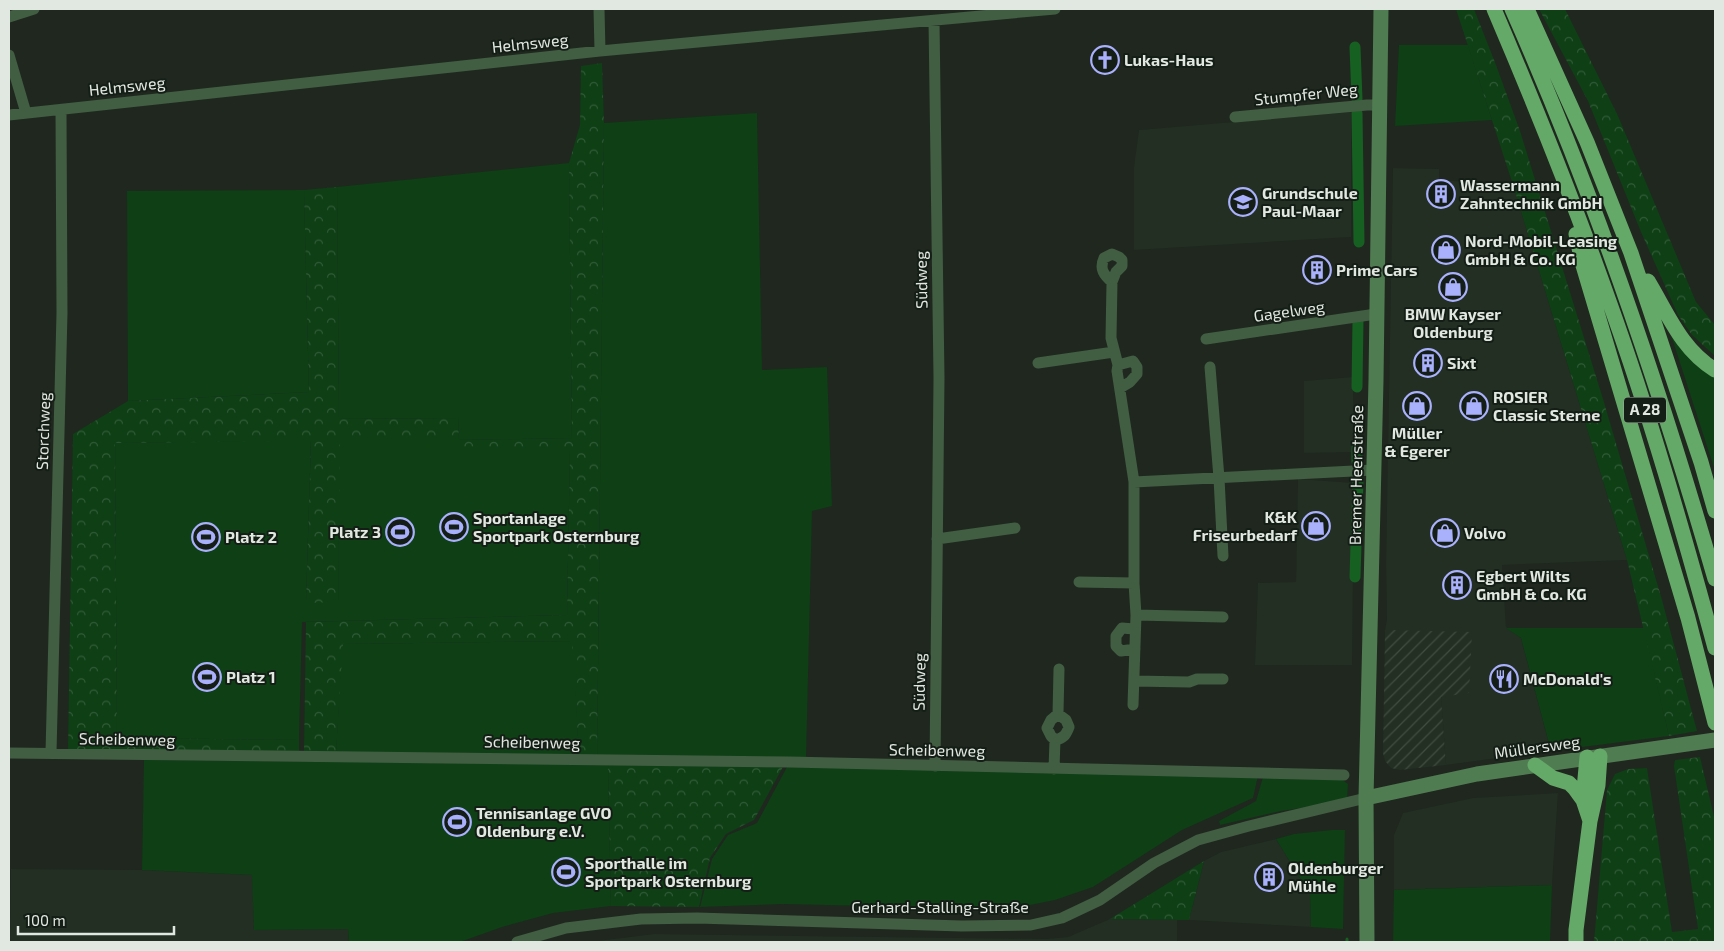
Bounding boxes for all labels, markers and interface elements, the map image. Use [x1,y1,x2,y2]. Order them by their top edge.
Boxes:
street label: Helmsweg [491,29,569,56]
church icon: Lukas-Haus [1090,45,1120,75]
place label: Lukas-Haus [1124,50,1213,69]
street label: Helmsweg [88,72,166,99]
street label: Stumpfer Weg [1253,79,1359,108]
place label: Wassermann Zahntechnik GmbH [1460,175,1602,212]
building icon: Wassermann Zahntechnik GmbH [1426,179,1456,209]
place label: Grundschule Paul-Maar [1262,183,1358,220]
school or university icon: Grundschule Paul-Maar [1228,187,1258,217]
place label: Nord-Mobil-Leasing GmbH & Co. KG [1465,231,1618,268]
shop icon: Nord-Mobil-Leasing GmbH & Co. KG [1431,235,1461,265]
street label: Südweg [910,251,931,309]
building icon: Prime Cars [1302,255,1332,285]
place label: Prime Cars [1336,260,1418,279]
shop icon: BMW Kayser Oldenburg [1438,272,1468,302]
street label: Gagelweg [1252,296,1326,325]
place label: BMW Kayser Oldenburg [1405,304,1501,341]
building icon: Sixt [1413,348,1443,378]
place label: Sixt [1447,353,1477,372]
place label: ROSIER Classic Sterne [1493,387,1600,424]
shop icon: Müller & Egerer [1402,391,1432,421]
shop icon: ROSIER Classic Sterne [1459,391,1489,421]
street label: Storchweg [32,392,53,470]
road number: A 28 [1624,398,1666,422]
street label: Bremer Heerstraße [1345,405,1366,545]
place label: Müller & Egerer [1384,423,1450,460]
place label: K&K Friseurbedarf [1193,507,1298,544]
place label: Sportanlage Sportpark Osternburg [473,508,640,545]
shop icon: K&K Friseurbedarf [1301,511,1331,541]
sports icon: Sportanlage Sportpark Osternburg [439,512,469,542]
sports icon: Platz 3 [385,517,415,547]
shop icon: Volvo [1430,518,1460,548]
sports icon: Platz 2 [191,522,221,552]
place label: Platz 3 [329,522,381,541]
place label: Volvo [1464,523,1506,542]
place label: Platz 2 [225,527,277,546]
place label: Egbert Wilts GmbH & Co. KG [1476,566,1587,603]
building icon: Egbert Wilts GmbH & Co. KG [1442,570,1472,600]
street label: Südweg [908,653,929,711]
sports icon: Platz 1 [192,662,222,692]
restaurant icon: McDonald's [1489,664,1519,694]
place label: Platz 1 [226,667,276,686]
place label: McDonald's [1523,669,1612,688]
street label: Scheibenweg [79,728,175,749]
street label: Scheibenweg [484,731,580,752]
street label: Müllersweg [1493,731,1581,762]
street label: Scheibenweg [889,739,985,760]
place label: Tennisanlage GVO Oldenburg e.V. [476,803,611,840]
sports icon: Tennisanlage GVO Oldenburg e.V. [442,807,472,837]
place label: Sporthalle im Sportpark Osternburg [585,853,752,890]
sports icon: Sporthalle im Sportpark Osternburg [551,857,581,887]
place label: Oldenburger Mühle [1288,858,1383,895]
building icon: Oldenburger Mühle [1254,862,1284,892]
street label: Gerhard-Stalling-Straße [851,897,1029,916]
scale bar [18,904,174,936]
text: 100 m [25,911,66,929]

